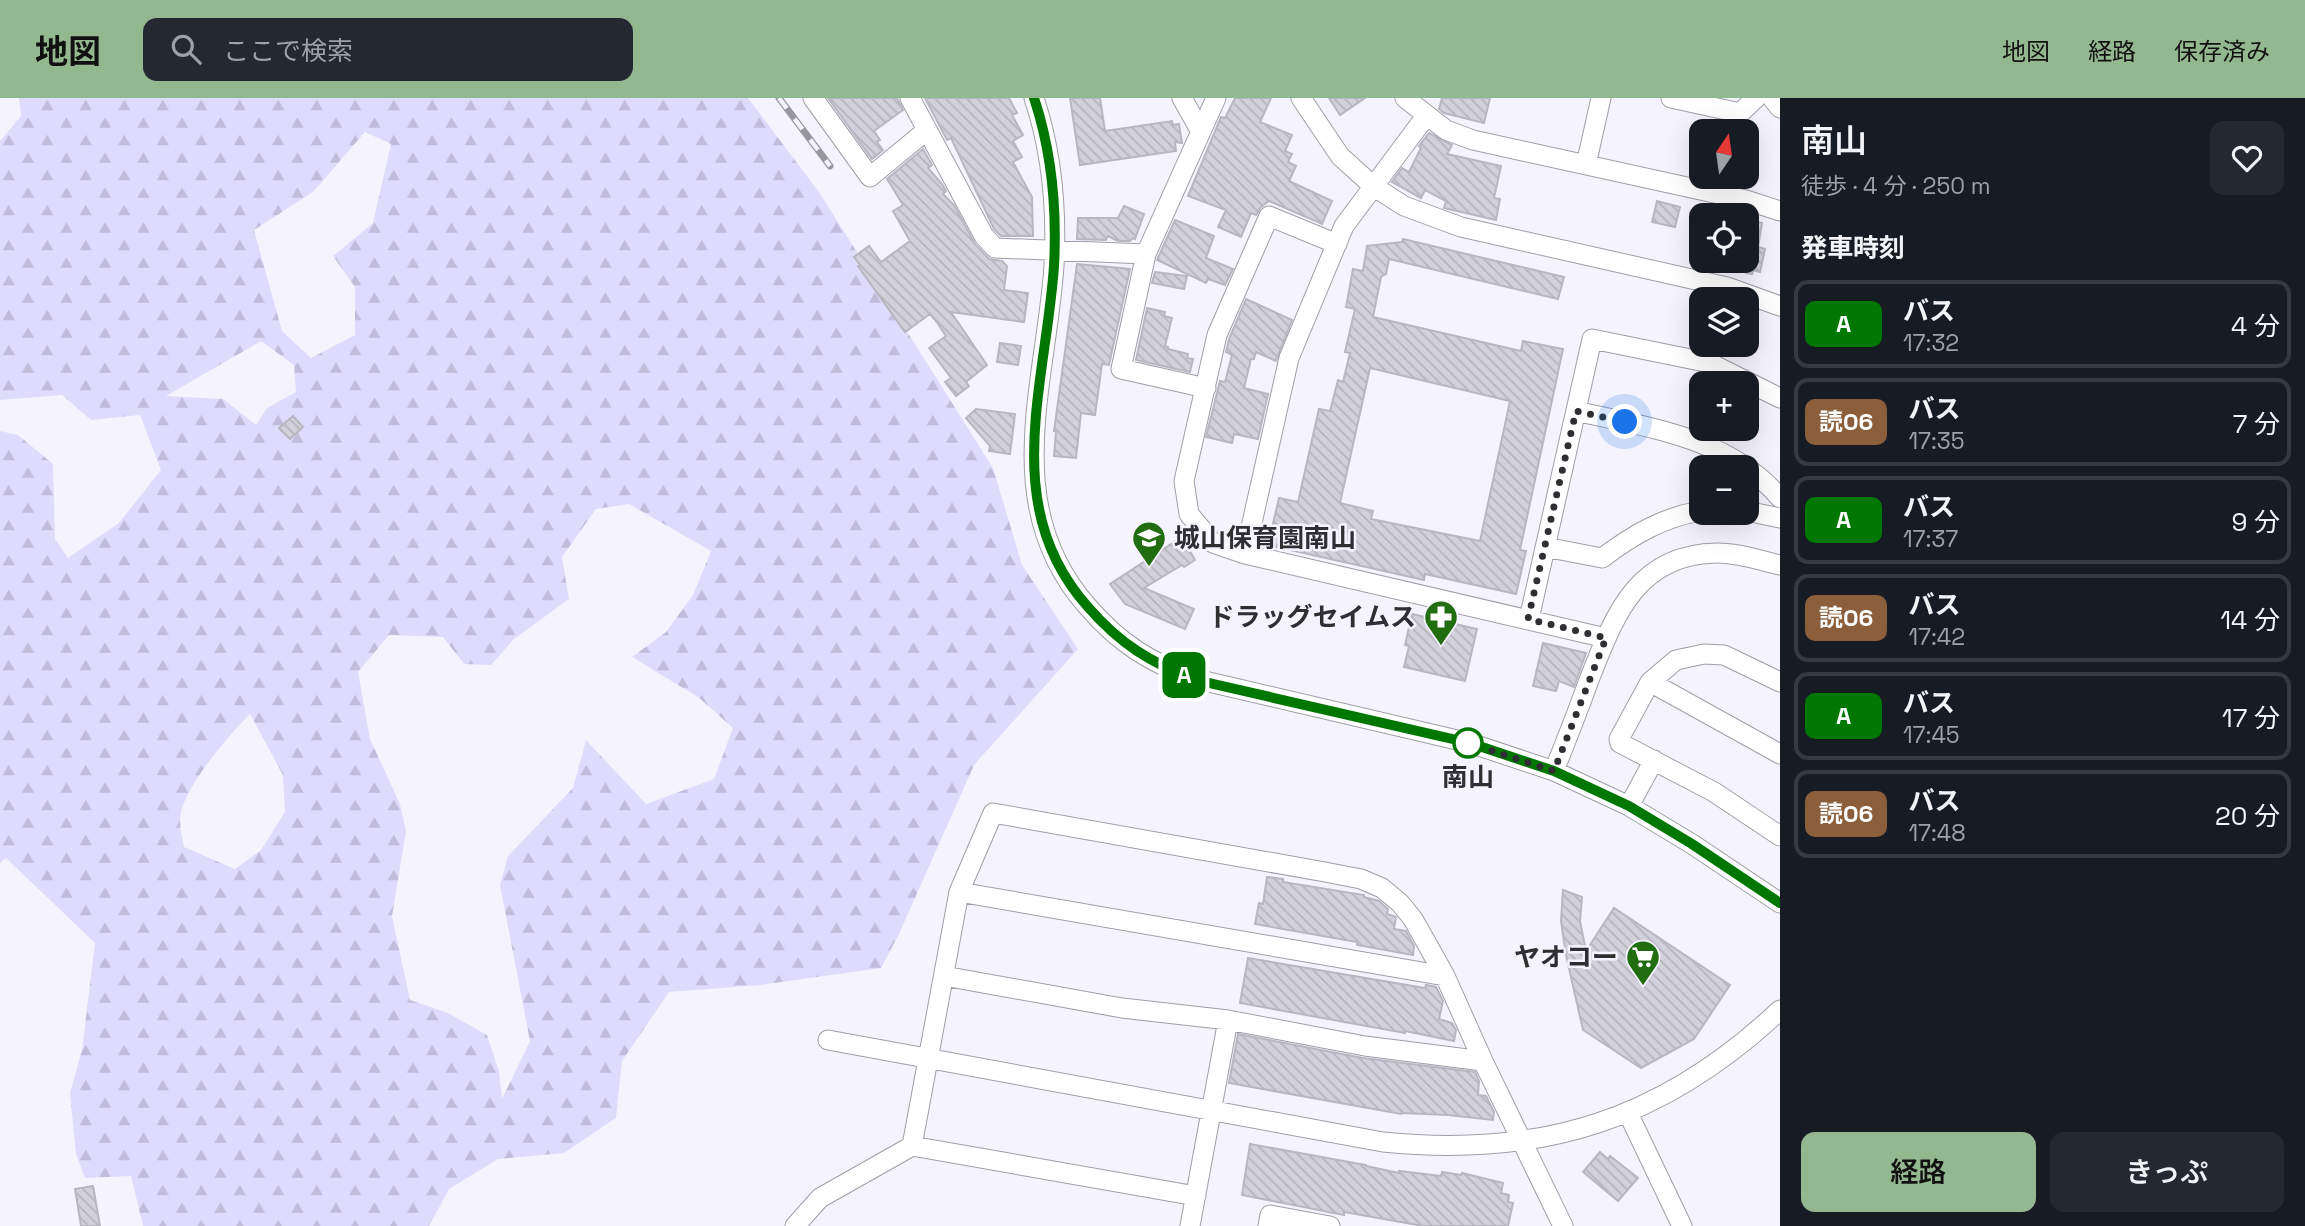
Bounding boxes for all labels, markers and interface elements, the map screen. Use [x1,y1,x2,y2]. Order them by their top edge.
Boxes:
search box [143,18,633,81]
icon: search [167,30,205,68]
text: 地図 [35,31,101,73]
text: ここで検索 [223,34,353,68]
text: 地図 [2002,36,2050,67]
text: 経路 [2088,36,2136,67]
text: 保存済み [2174,36,2270,67]
north arrow [1689,119,1759,189]
map controls [1689,119,1759,525]
text: 南山 [1801,120,1867,162]
button: heart [2210,121,2284,195]
text: 徒歩 · 4 分 · 250 m [1801,171,1991,201]
button: locate [1689,203,1759,273]
text: 発車時刻 [1801,231,1905,265]
button: layers [1689,287,1759,357]
text: バス [1903,294,1955,328]
text: A [1836,308,1851,339]
text: 4 分 [2231,309,2280,343]
text: 17:32 [1903,328,1959,358]
button: + [1689,371,1759,441]
text: バス [1908,392,1960,426]
your location [1607,404,1642,439]
text: 読06 [1819,406,1873,437]
text: 7 分 [2233,407,2280,441]
text: 17:35 [1908,426,1964,456]
button: − [1689,455,1759,525]
text: バス [1903,490,1955,524]
text: A [1836,504,1851,535]
text: 9 分 [2231,505,2280,539]
school or university icon: 城山保育園南山 [1130,519,1168,568]
place label: 城山保育園南山 [1174,521,1356,555]
text: 17:37 [1903,524,1958,554]
text: バス [1908,588,1960,622]
pharmacy icon: ドラッグセイムス [1422,598,1460,647]
place label: ドラッグセイムス [1209,600,1416,634]
text: 読06 [1819,602,1873,633]
text: 14 分 [2220,603,2280,637]
text: 17:42 [1908,622,1965,652]
line badge: A [1161,652,1207,698]
text: A [1176,659,1192,690]
text: バス [1903,686,1955,720]
text: A [1836,700,1851,731]
text: 17 分 [2222,701,2280,735]
text: 17:45 [1903,720,1960,750]
marker: 南山 [1453,728,1483,758]
place label: 南山 [1442,760,1494,794]
text: バス [1908,784,1960,818]
text: 読06 [1819,798,1873,829]
text: 20 分 [2215,799,2280,833]
text: 17:48 [1908,818,1966,848]
supermarket icon: ヤオコー [1624,938,1662,987]
place label: ヤオコー [1514,940,1618,974]
button: 経路 [1801,1132,2036,1212]
button: きっぷ [2050,1132,2284,1212]

